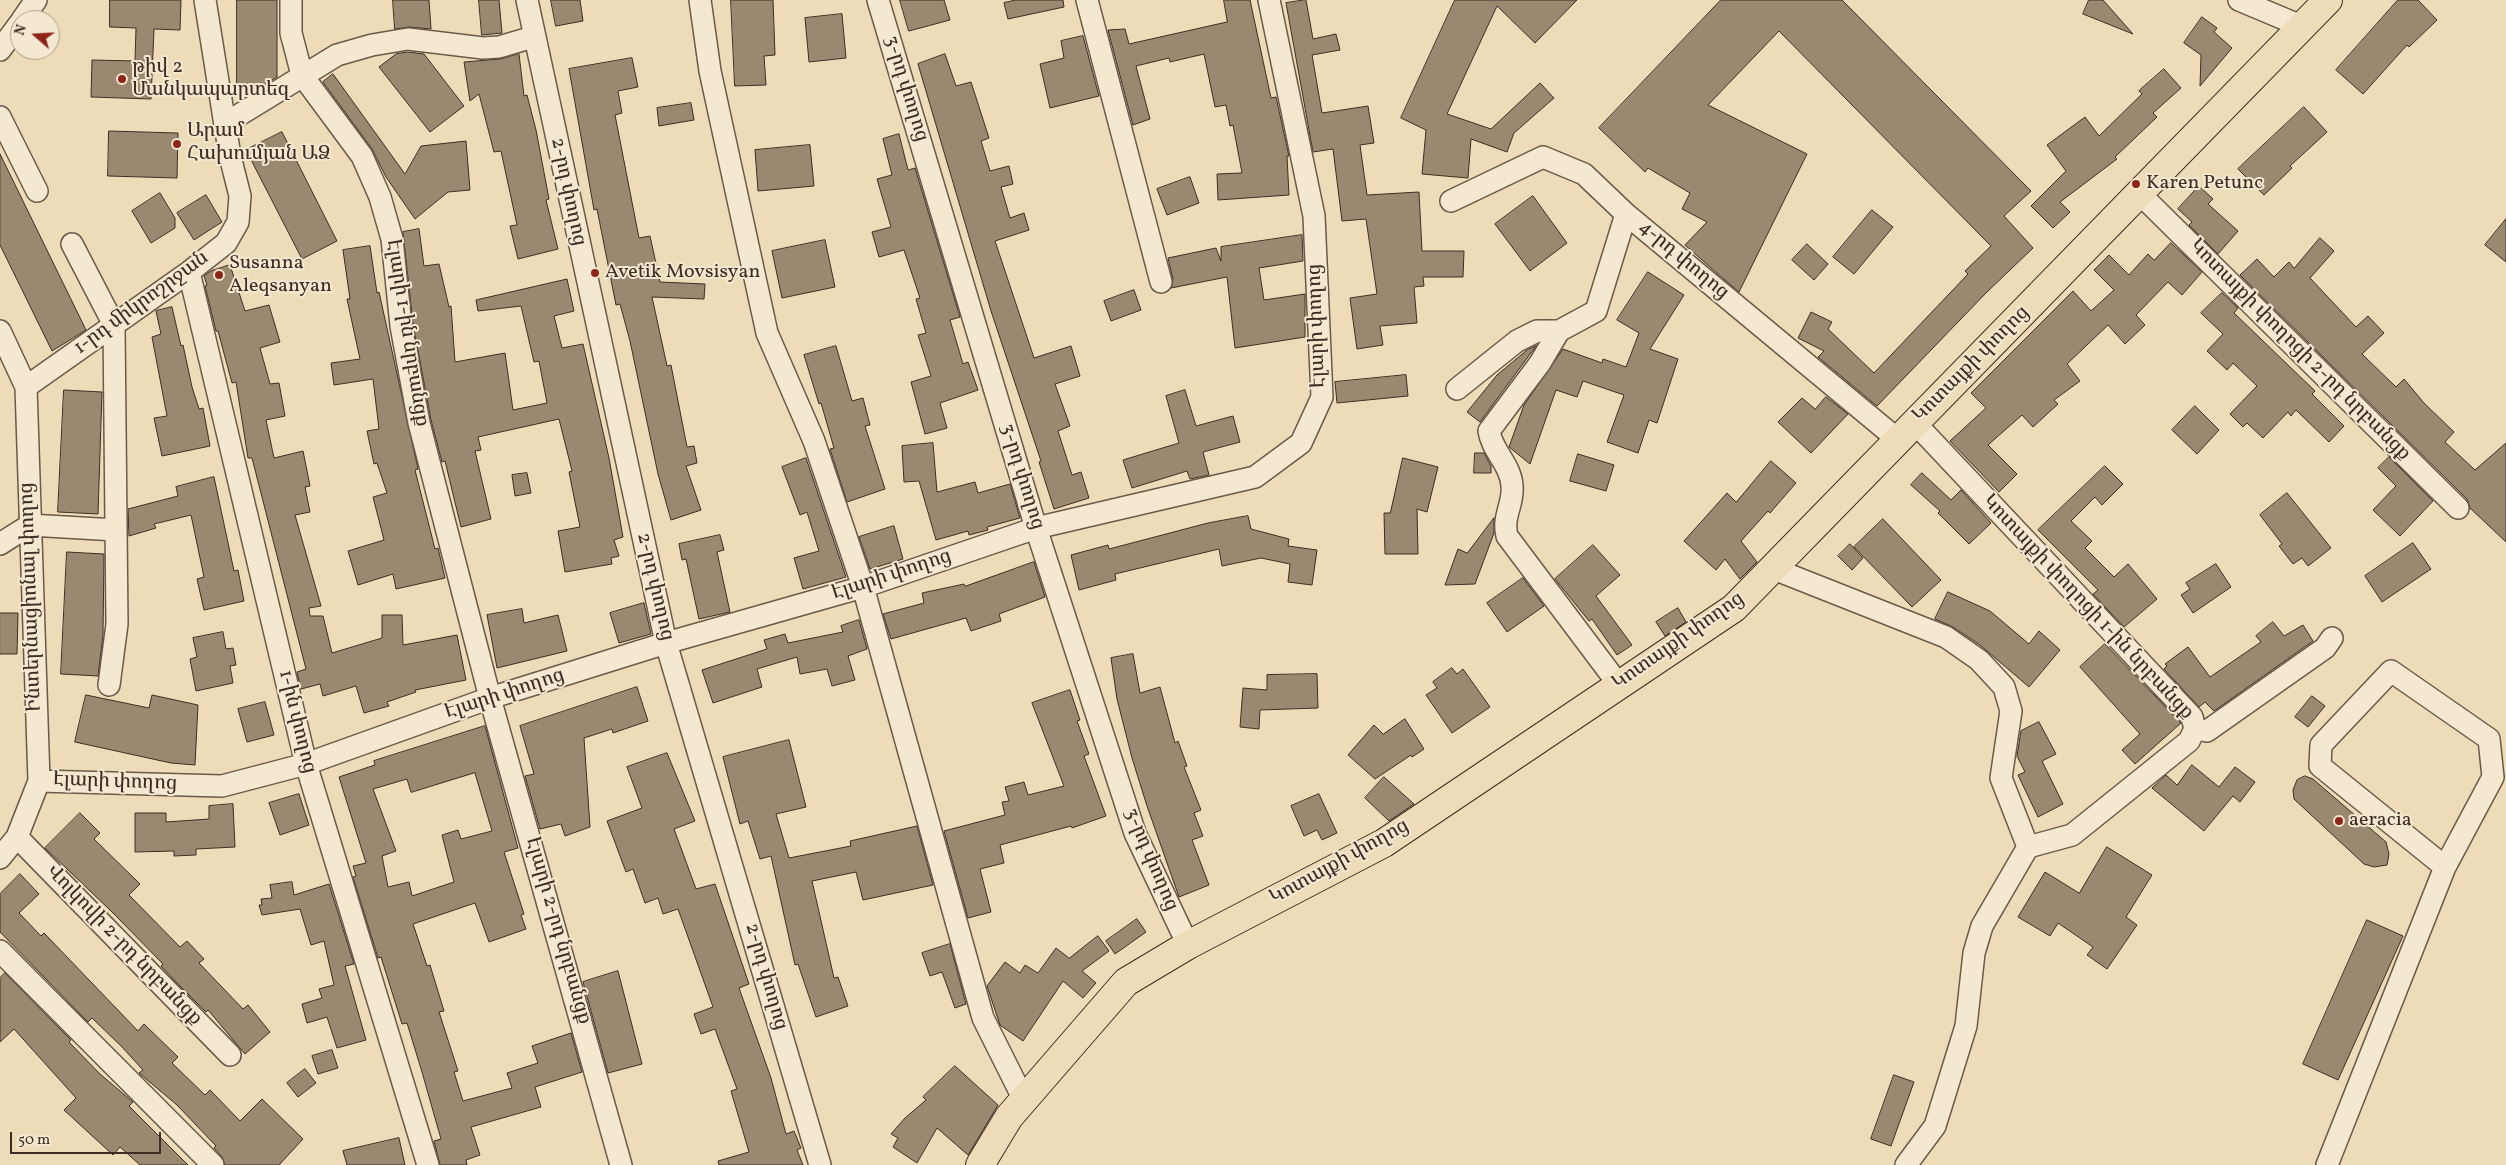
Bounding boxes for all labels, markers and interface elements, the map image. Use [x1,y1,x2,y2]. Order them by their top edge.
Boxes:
north arrow [10,10,60,60]
text: N [11,22,32,38]
street label: 3-րդ փողոց [878,33,932,145]
place label: թիվ 2 Մանկապարտեզ [132,56,290,103]
marker: թիվ 2 Մանկապարտեզ [116,73,128,85]
place label: Արամ Հախումյան ԱՁ [187,120,330,167]
street label: 2-րդ փողոց [544,136,590,248]
marker: Արամ Հախումյան ԱՁ [171,138,183,150]
place label: Karen Petunc [2146,172,2263,196]
marker: Karen Petunc [2130,178,2142,190]
street label: 4-րդ փողոց [1633,216,1733,306]
street label: Կոտայքի փողոցի 2-րդ նրբանցք [2183,235,2415,467]
street label: Էլարի 1-ին նրբանցք [379,238,433,428]
street label: 1-րդ միկրոշրջան [70,247,214,361]
place label: Susanna Aleqsanyan [229,252,332,299]
place label: Avetik Movsisyan [605,261,760,285]
street label: Էլարի փողոց [1304,264,1332,388]
marker: Avetik Movsisyan [589,267,601,279]
marker: Susanna Aleqsanyan [213,269,225,281]
street label: Կոտայքի փողոց [1909,302,2035,428]
street label: 3-րդ փողոց [994,421,1048,533]
street label: Ինտերնացիոնալ փողոց [16,482,48,712]
street label: Կոտայքի փողոցի 1-ին նրբանցք [1976,490,2198,726]
street label: 2-րդ փողոց [630,531,678,643]
street label: Էլարի փողոց [829,545,955,607]
street label: Կոտայքի փողոց [1608,588,1750,696]
street label: Էլարի փողոց [442,664,568,726]
street label: 1-ին փողոց [272,668,320,776]
street label: Էլարի փողոց [53,769,177,797]
street label: 3-րդ փողոց [1118,805,1182,915]
place label: aeracia [2349,809,2412,833]
street label: Կոտայքի փողոց [1266,815,1414,911]
marker: aeracia [2333,815,2345,827]
street label: Էլարի 2-րդ նրբանցք [519,835,595,1027]
street label: Վոլկովի 2-րդ նրբանցք [40,861,206,1031]
street label: 2-րդ փողոց [738,921,792,1033]
scale bar [12,1122,164,1154]
text: 50 m [18,1130,50,1151]

